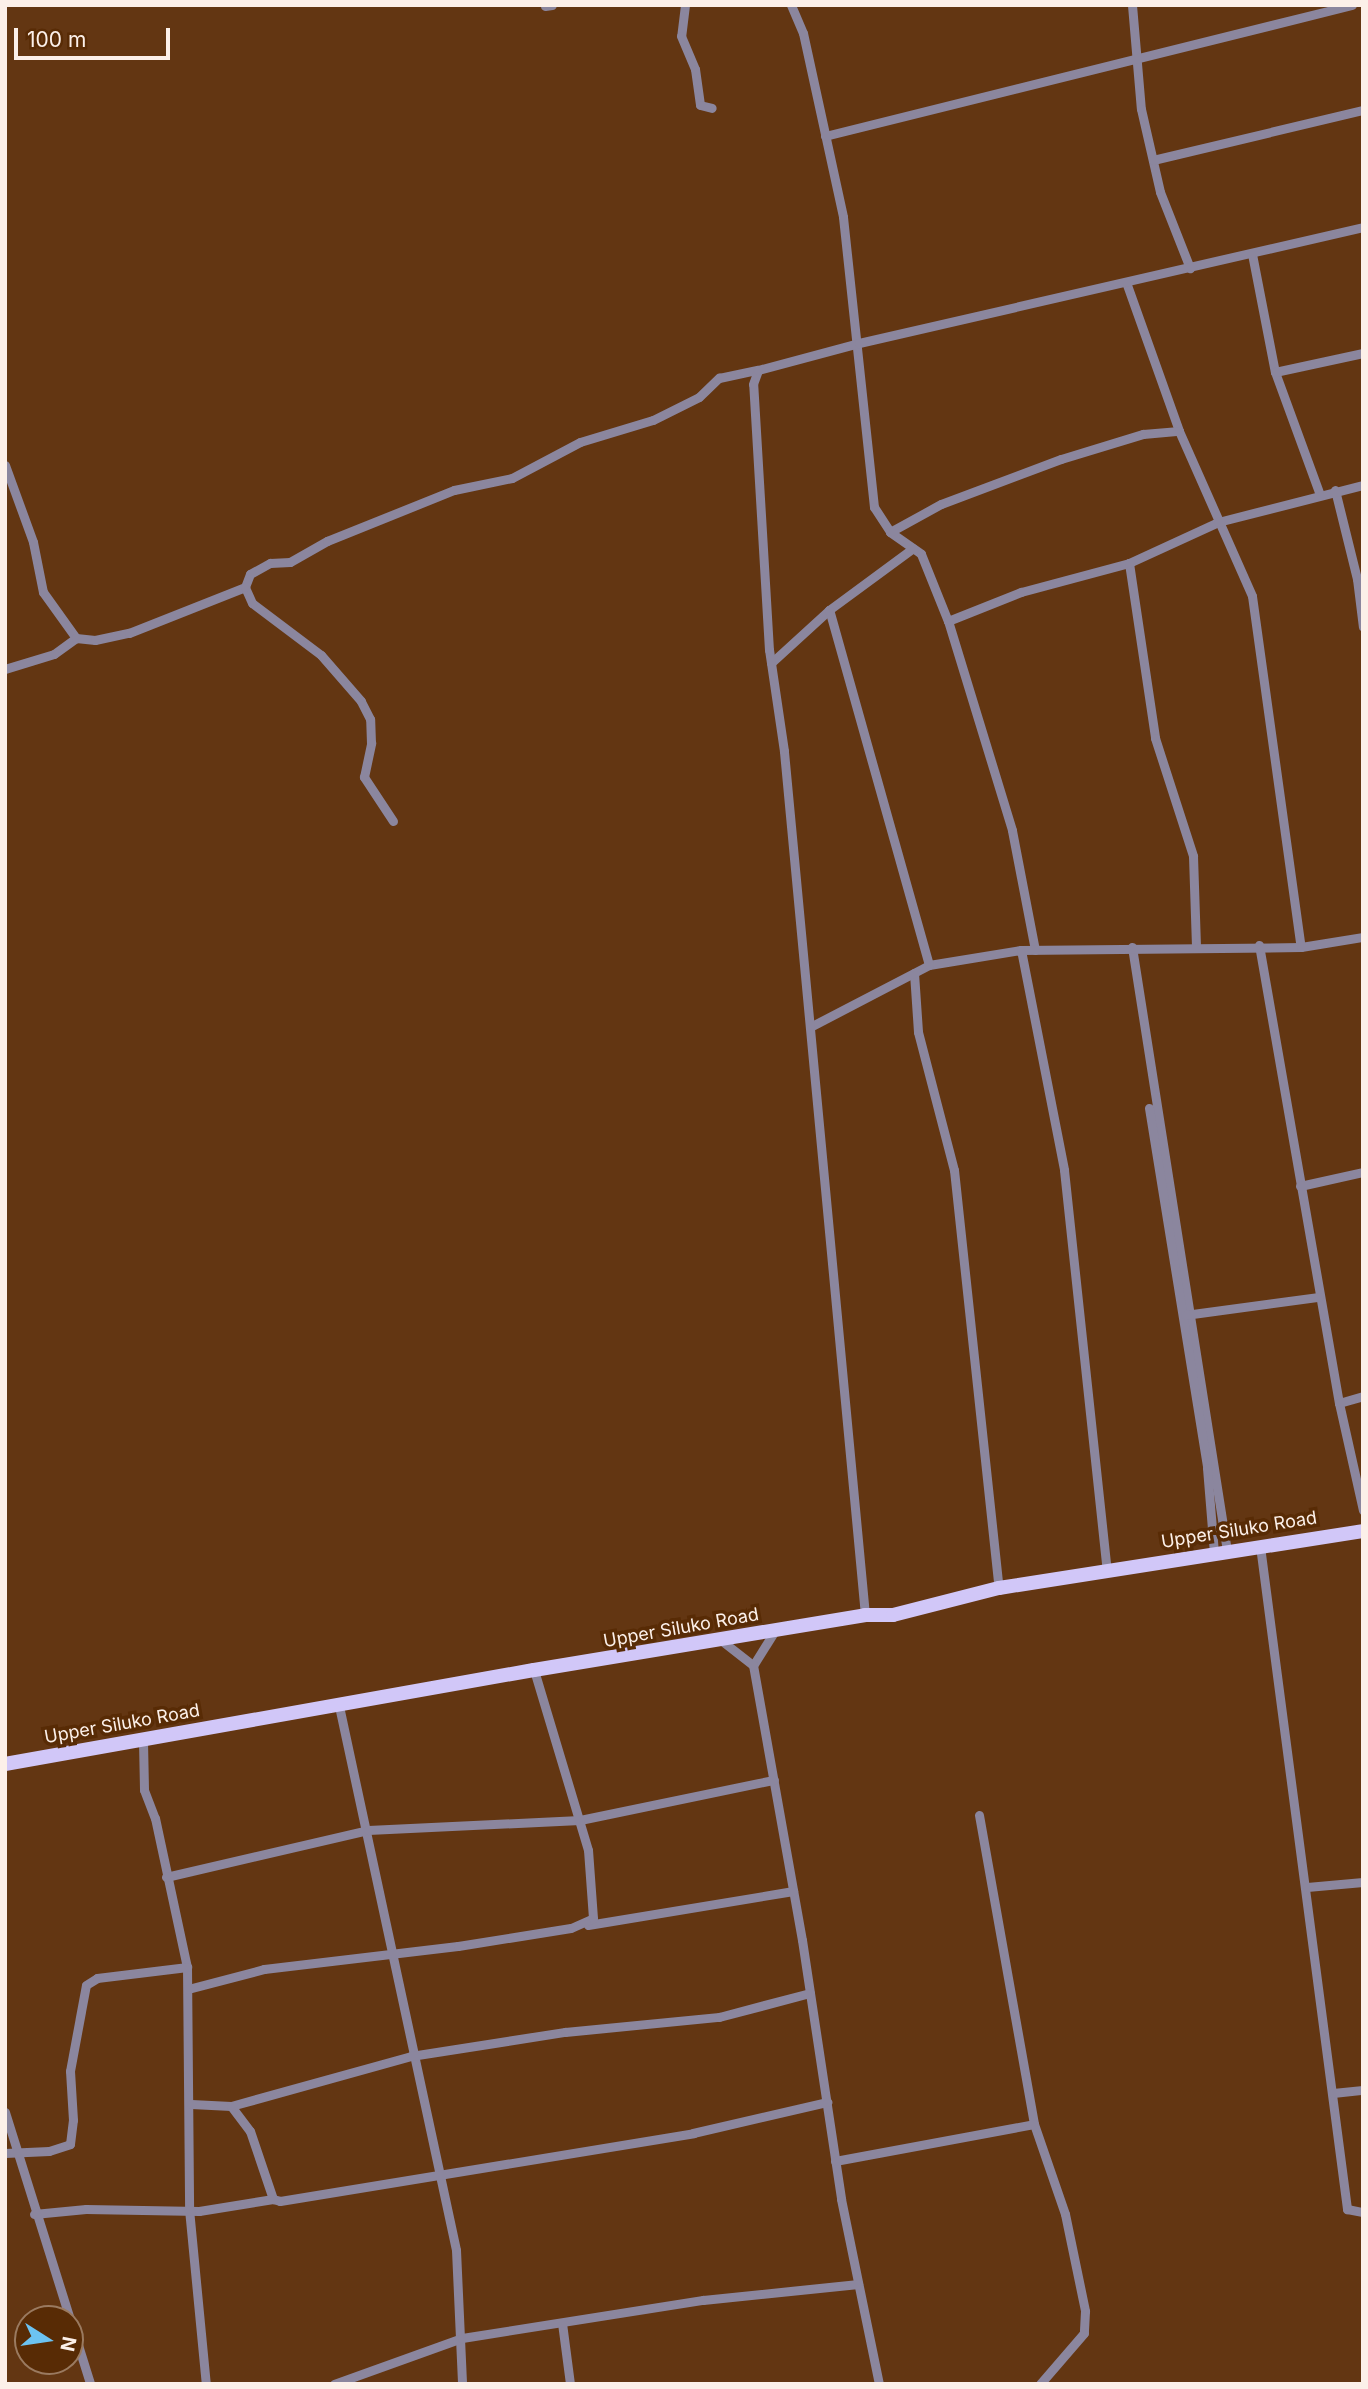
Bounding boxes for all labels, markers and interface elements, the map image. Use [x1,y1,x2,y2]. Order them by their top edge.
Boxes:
scale bar [18,14,173,58]
text: 100 m [27,27,86,52]
street label: Upper Siluko Road [1160,1507,1318,1553]
street label: Upper Siluko Road [602,1604,760,1652]
street label: Upper Siluko Road [43,1700,201,1748]
north arrow [14,2305,84,2375]
text: N [55,2335,81,2354]

